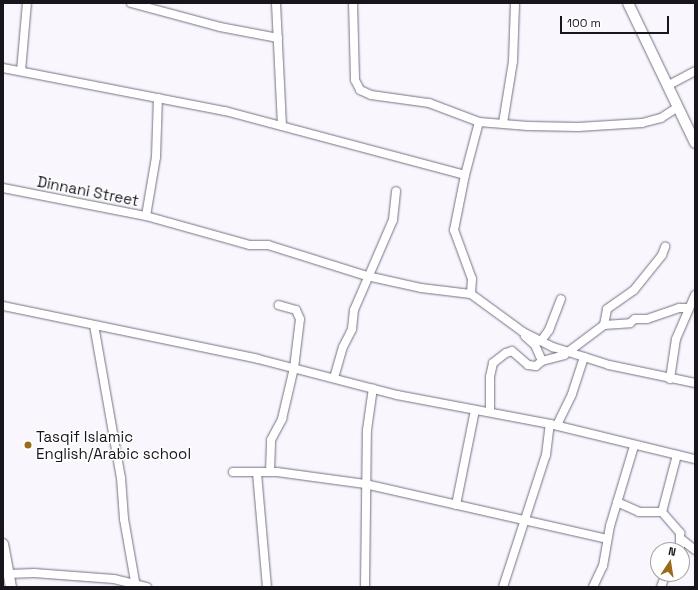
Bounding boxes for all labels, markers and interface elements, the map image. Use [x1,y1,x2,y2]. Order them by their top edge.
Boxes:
scale bar [562,8,671,34]
text: 100 m [567,15,601,31]
street label: Dinnani Street [36,172,140,210]
place label: Tasqif Islamic English/Arabic school [36,427,191,462]
marker: Tasqif Islamic English/Arabic school [23,440,33,450]
north arrow [650,542,690,582]
text: N [667,544,677,559]

